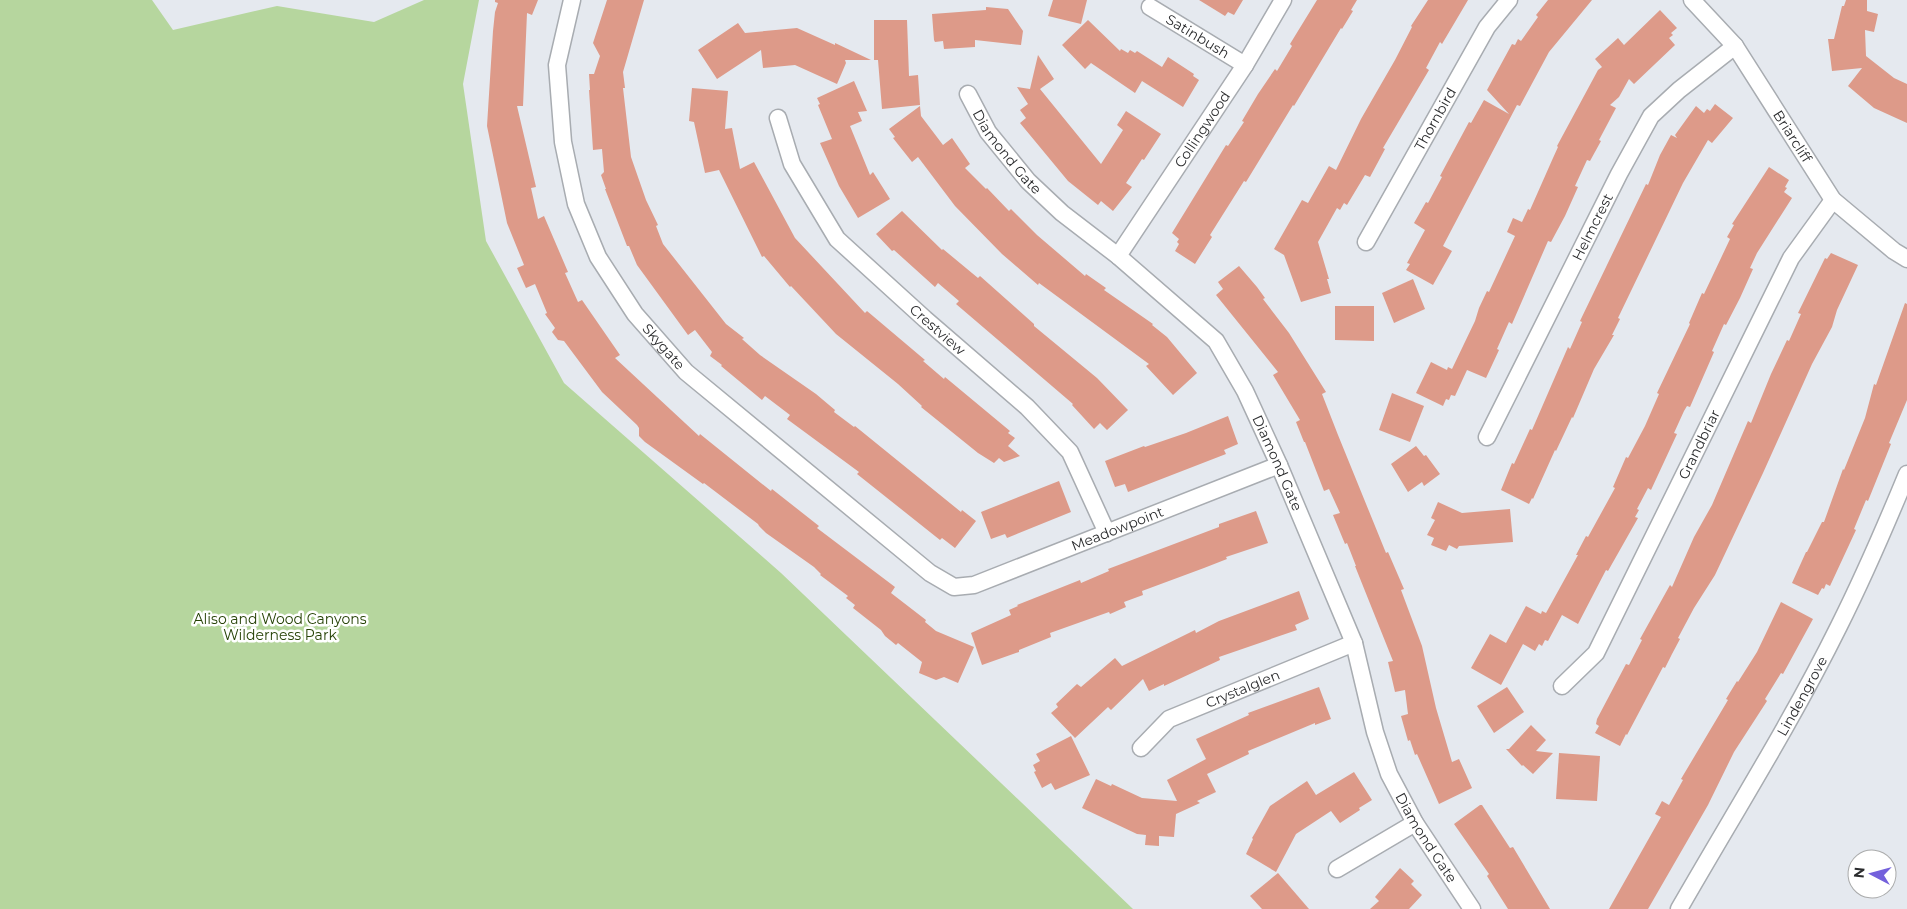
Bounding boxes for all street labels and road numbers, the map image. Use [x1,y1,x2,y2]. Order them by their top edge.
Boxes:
street label: Satinbush [1163,10,1233,62]
street label: Thornbird [1410,84,1460,154]
street label: Collingwood [1170,88,1234,171]
street label: Diamond Gate [969,106,1045,198]
street label: Briarcliff [1769,107,1816,167]
street label: Helmcrest [1568,190,1617,264]
street label: Crestview [906,301,970,359]
street label: Skygate [638,320,689,373]
street label: Grandbriar [1674,406,1724,482]
street label: Diamond Gate [1248,412,1306,514]
street label: Meadowpoint [1069,502,1166,555]
street label: Lindengrove [1773,653,1831,739]
street label: Crystalglen [1203,665,1282,712]
street label: Diamond Gate [1391,789,1461,886]

